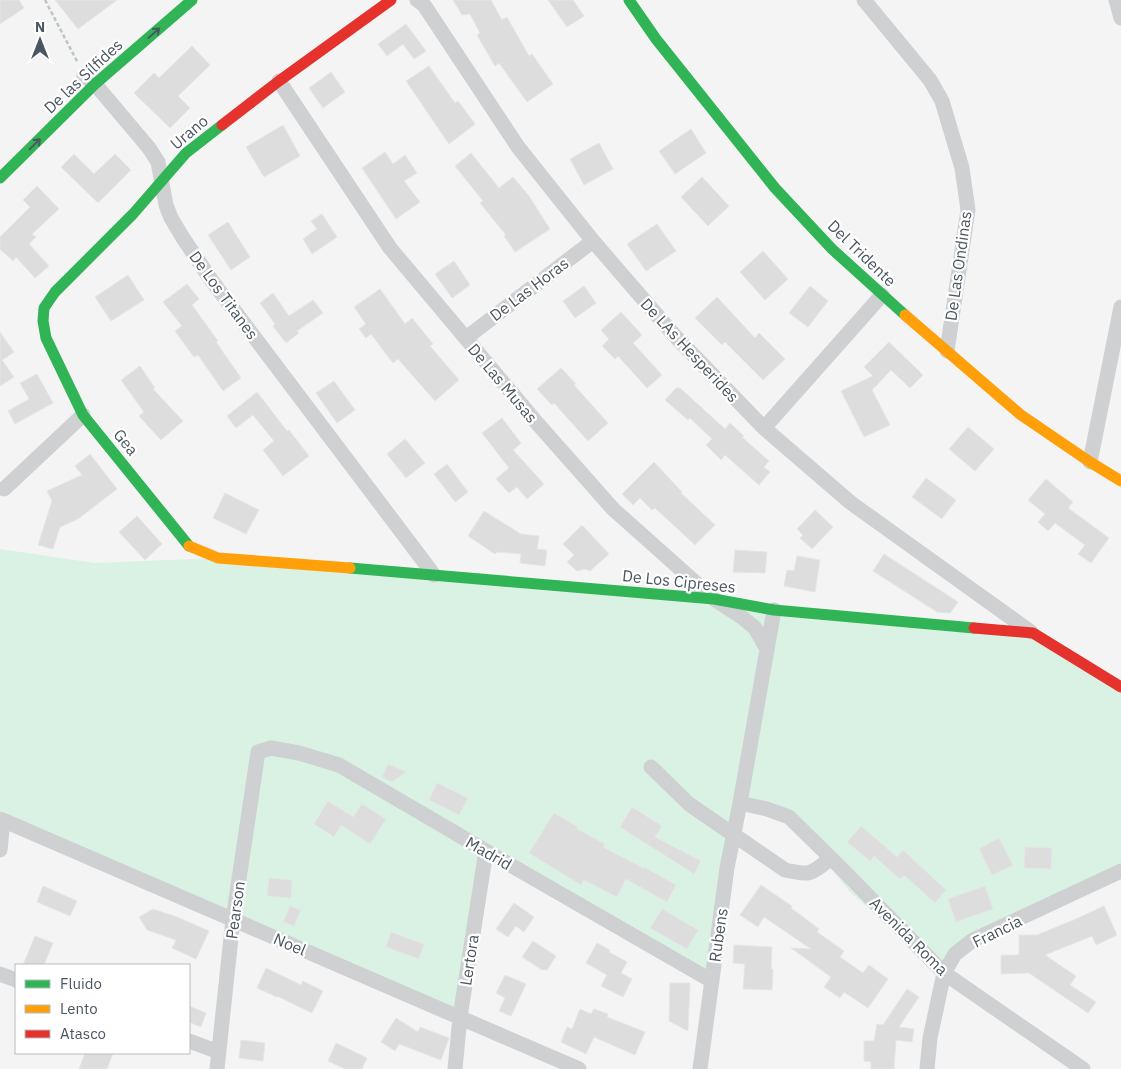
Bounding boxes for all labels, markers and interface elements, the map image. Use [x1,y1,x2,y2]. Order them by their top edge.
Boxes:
north arrow [15,15,65,65]
text: N [35,18,45,36]
one-way arrow [147,28,160,39]
street label: De las Sílfides [39,34,127,118]
street label: Urano [166,110,212,154]
one-way arrow [28,138,41,150]
street label: De Las Ondinas [940,210,976,322]
street label: Del Tridente [824,215,901,291]
street label: De Los Titanes [185,247,263,343]
street label: De Las Horas [486,253,572,325]
street label: De LAs Hesperides [637,294,743,406]
street label: De Las Musas [464,339,542,427]
street label: Gea [109,425,143,460]
street label: De Los Cipreses [621,565,737,597]
street label: Madrid [462,832,516,874]
street label: Pearson [221,880,249,940]
street label: Avenida Roma [866,893,953,980]
street label: Rubens [704,907,732,963]
street label: Francia [969,910,1025,952]
street label: Noel [271,928,309,960]
street label: Lertora [455,933,483,987]
legend [15,964,190,1054]
text: Fluido [60,974,102,993]
text: Lento [60,999,98,1018]
text: Atasco [60,1024,106,1043]

